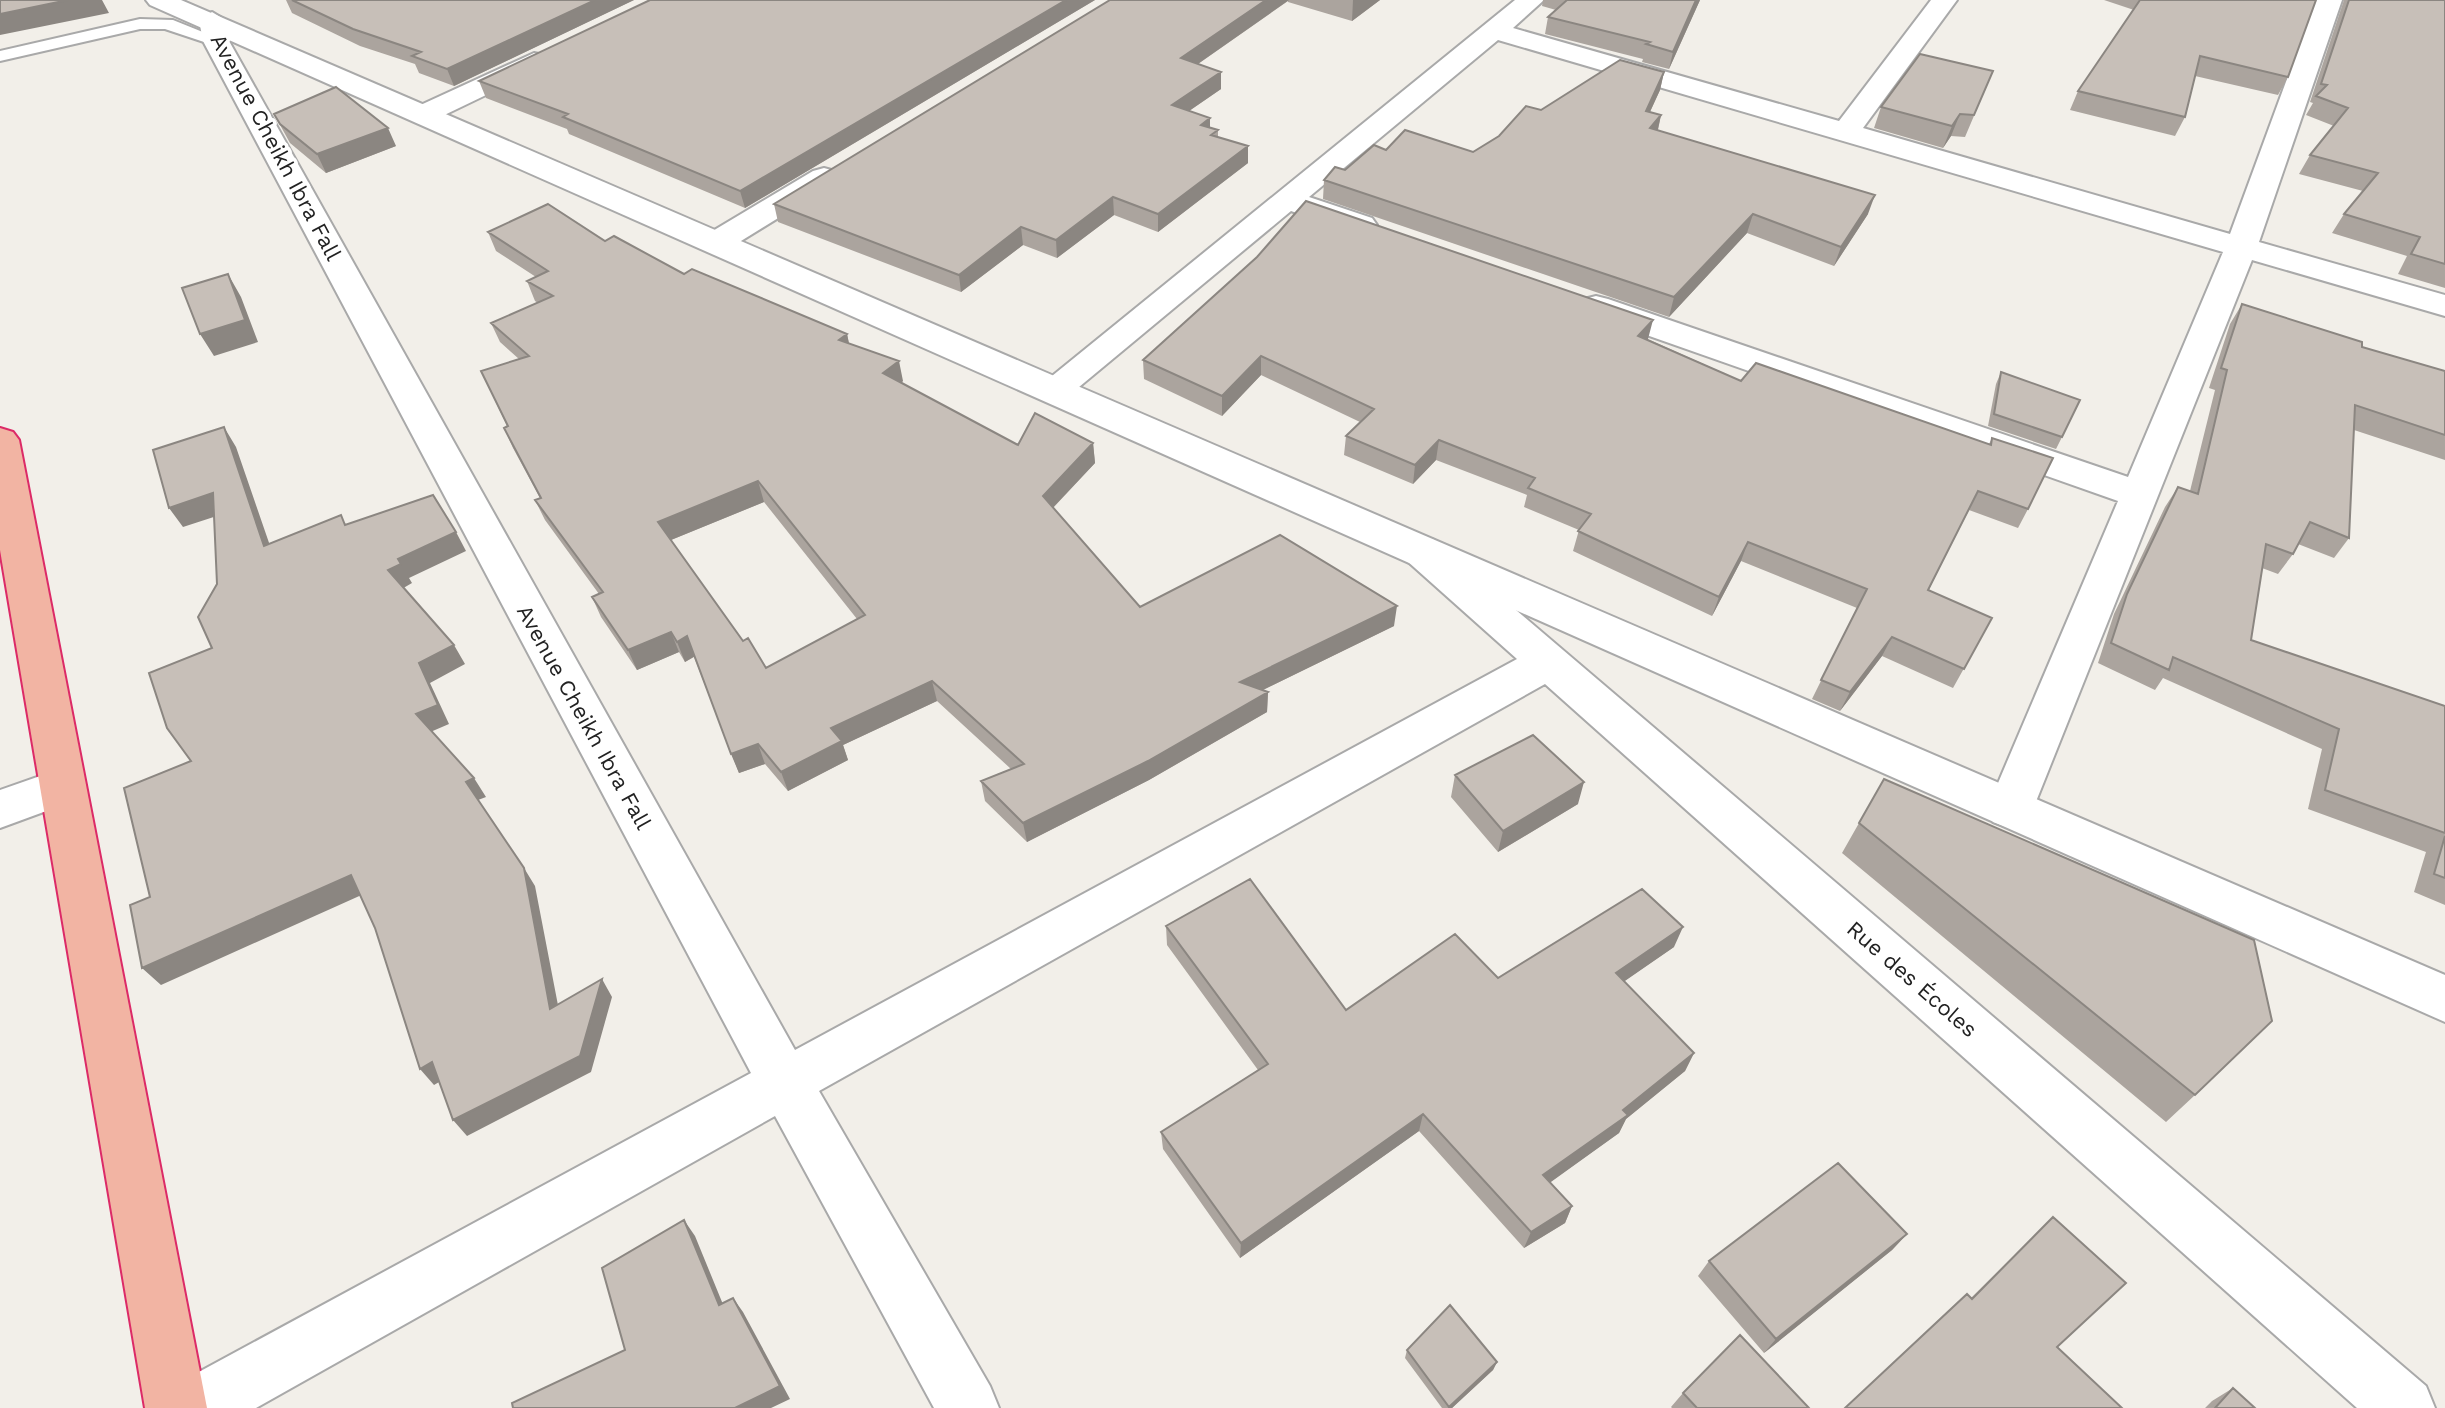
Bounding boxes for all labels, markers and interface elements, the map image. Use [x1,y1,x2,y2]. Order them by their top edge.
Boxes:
street label: Avenue Cheikh Ibra Fall [206,30,346,265]
street label: Avenue Cheikh Ibra Fall [512,600,656,834]
street label: Rue des Écoles [1842,916,1982,1042]

